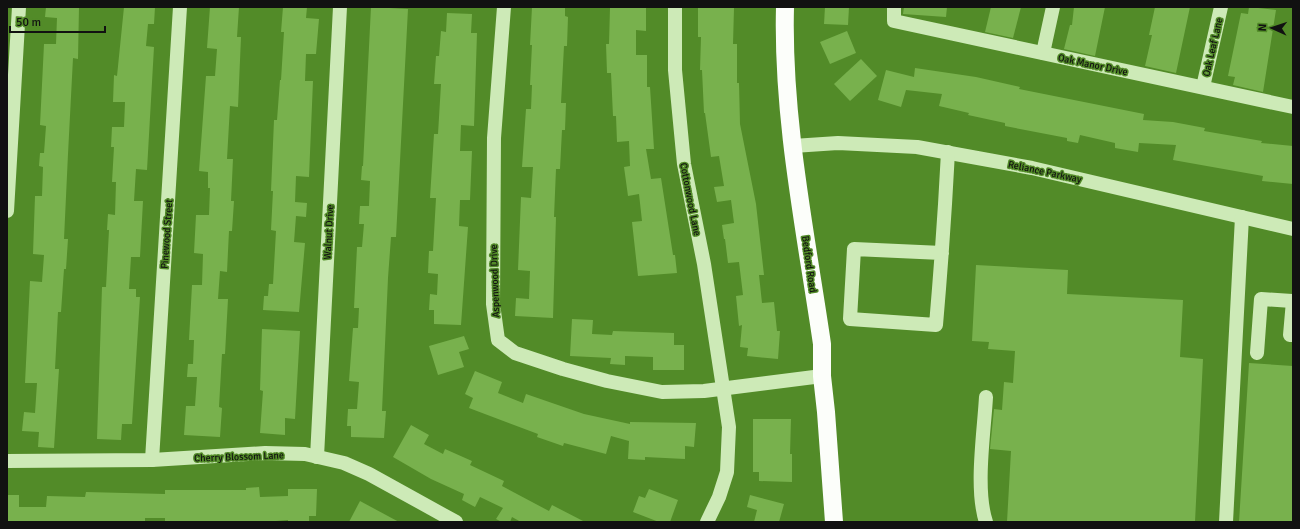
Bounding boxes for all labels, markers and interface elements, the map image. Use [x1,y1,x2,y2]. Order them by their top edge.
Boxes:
scale bar [10,8,105,34]
north arrow [1252,8,1292,48]
text: 50 m [16,15,41,30]
street label: Oak Leaf Lane [1200,17,1226,78]
text: N [1256,23,1269,32]
street label: Oak Manor Drive [1057,52,1129,78]
street label: Reliance Parkway [1007,158,1083,186]
street label: Cottonwood Lane [677,162,703,237]
street label: Pinewood Street [159,198,175,269]
street label: Walnut Drive [322,204,336,260]
street label: Bedford Road [799,235,819,293]
street label: Aspenwood Drive [488,244,502,318]
street label: Cherry Blossom Lane [194,449,284,465]

